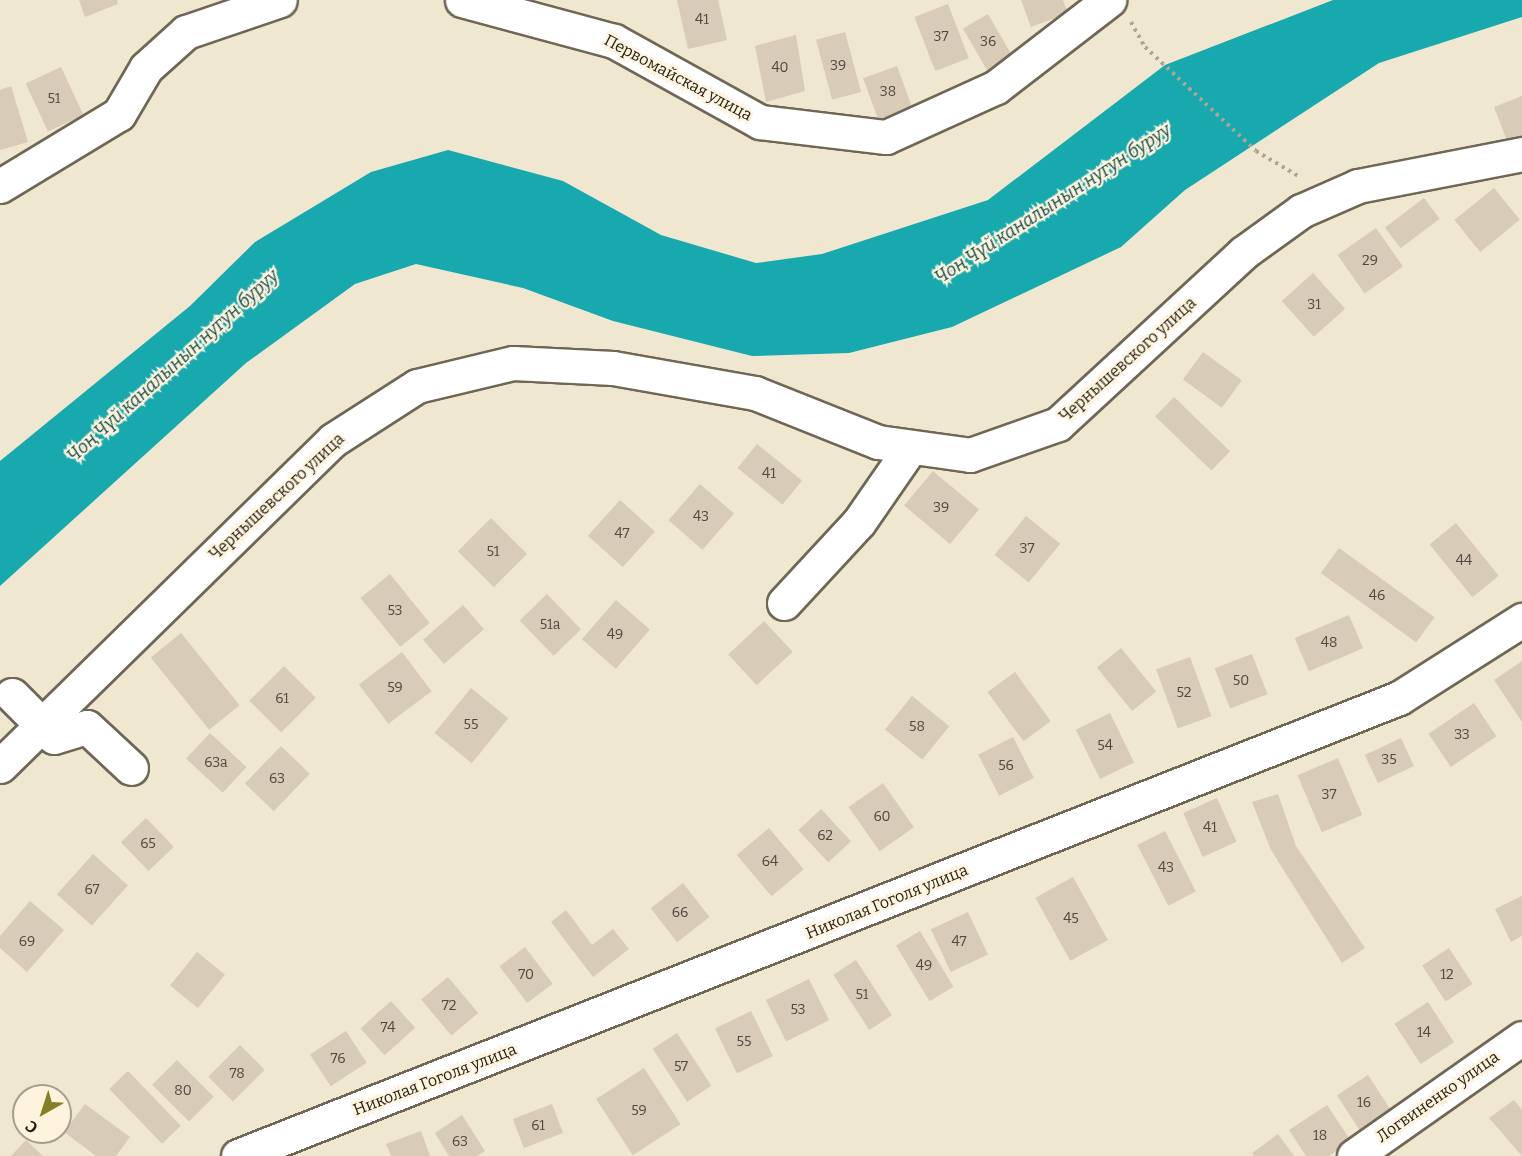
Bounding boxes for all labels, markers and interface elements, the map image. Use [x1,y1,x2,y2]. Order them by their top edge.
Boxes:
house number: 41 [695,12,709,28]
house number: 37 [933,29,949,45]
street label: Первомайская улица [601,31,755,125]
house number: 36 [980,34,996,50]
house number: 39 [830,58,846,74]
house number: 40 [771,60,789,76]
house number: 38 [880,84,896,100]
house number: 51 [48,91,60,107]
water label: Чоң Чүй каналынын нугун буруу [931,119,1175,289]
house number: 29 [1362,253,1378,269]
water label: Чоң Чүй каналынын нугун буруу [63,265,283,467]
street label: Чернышевского улица [1056,294,1200,426]
house number: 31 [1307,297,1321,313]
street label: Чернышевского улица [206,430,348,564]
house number: 41 [762,466,776,482]
house number: 39 [933,500,949,516]
house number: 43 [693,509,709,525]
house number: 47 [614,526,630,542]
house number: 37 [1019,541,1035,557]
house number: 51 [487,544,499,560]
house number: 44 [1456,553,1472,569]
house number: 46 [1369,588,1385,604]
house number: 53 [387,603,403,619]
house number: 51а [540,617,560,633]
house number: 49 [607,627,623,643]
house number: 48 [1321,635,1337,651]
house number: 50 [1233,673,1249,689]
house number: 59 [387,680,403,696]
house number: 52 [1177,685,1191,701]
house number: 61 [275,691,289,707]
house number: 55 [464,717,478,733]
house number: 58 [909,719,925,735]
house number: 33 [1454,727,1470,743]
house number: 54 [1097,738,1113,754]
house number: 35 [1381,752,1397,768]
house number: 63а [204,755,228,771]
house number: 56 [998,758,1014,774]
house number: 63 [269,771,285,787]
house number: 37 [1321,787,1337,803]
house number: 60 [873,809,891,825]
house number: 41 [1203,820,1217,836]
house number: 62 [817,828,833,844]
house number: 65 [140,836,156,852]
house number: 64 [762,854,778,870]
house number: 43 [1158,860,1174,876]
street label: Николая Гоголя улица [803,861,971,943]
house number: 67 [84,882,100,898]
house number: 66 [672,905,688,921]
house number: 45 [1063,911,1079,927]
house number: 69 [19,934,35,950]
house number: 47 [951,934,967,950]
house number: 49 [916,958,932,974]
house number: 70 [518,967,534,983]
house number: 12 [1440,967,1454,983]
house number: 51 [856,987,868,1003]
house number: 72 [442,998,456,1014]
house number: 53 [790,1002,806,1018]
house number: 74 [380,1020,396,1036]
house number: 14 [1417,1025,1431,1041]
house number: 55 [737,1034,751,1050]
street label: Николая Гоголя улица [351,1040,519,1120]
street label: Логвиненко улица [1373,1047,1503,1147]
house number: 76 [330,1051,346,1067]
house number: 57 [674,1059,688,1075]
house number: 78 [229,1066,245,1082]
house number: 80 [174,1083,192,1099]
north arrow [12,1084,72,1144]
house number: 16 [1357,1095,1371,1111]
house number: 59 [631,1103,647,1119]
text: С [22,1116,42,1137]
house number: 61 [531,1118,545,1134]
house number: 18 [1313,1128,1327,1144]
house number: 63 [452,1134,468,1150]

